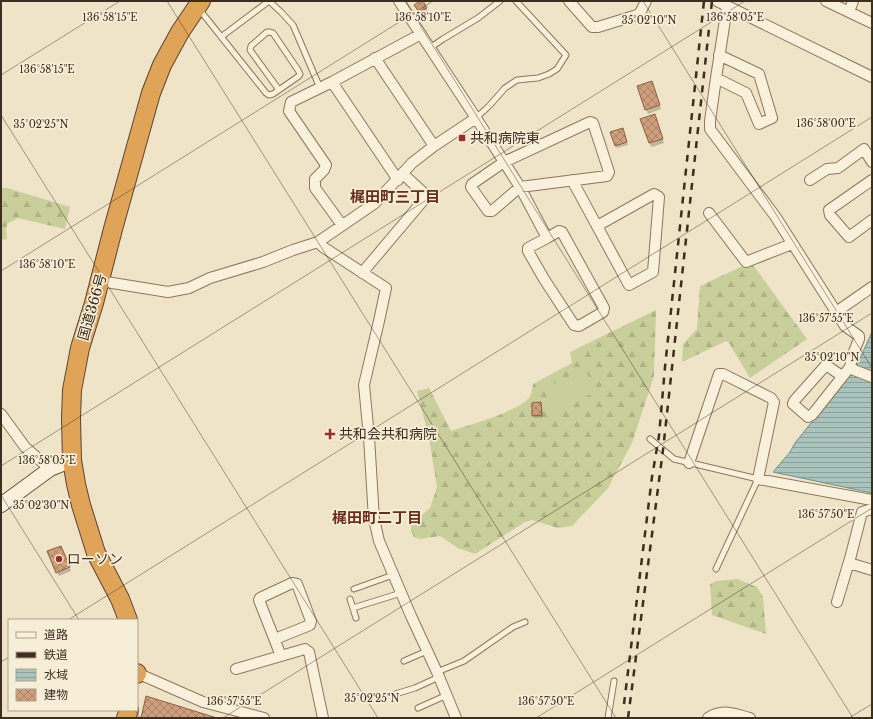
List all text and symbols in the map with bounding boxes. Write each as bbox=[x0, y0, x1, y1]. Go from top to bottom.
text: 136°58'15"E bbox=[82, 11, 138, 24]
text: 136°58'10"E bbox=[395, 11, 451, 24]
text: 136°58'05"E bbox=[706, 11, 764, 24]
text: 35°02'10"N bbox=[621, 14, 677, 27]
text: 136°58'15"E bbox=[19, 63, 75, 76]
text: 136°58'00"E bbox=[796, 117, 856, 130]
text: 35°02'25"N bbox=[13, 118, 69, 131]
place label: 共和病院東 bbox=[470, 129, 540, 147]
marker: 共和病院東 bbox=[457, 133, 467, 143]
district label: 梶田町三丁目 bbox=[350, 187, 440, 206]
text: 136°58'10"E bbox=[19, 258, 75, 271]
street label: 国道366号 bbox=[74, 272, 110, 342]
text: 136°57'55"E bbox=[798, 312, 854, 325]
text: 35°02'10"N bbox=[804, 351, 860, 364]
place label: 共和会共和病院 bbox=[339, 425, 437, 443]
marker: 共和会共和病院 bbox=[324, 428, 336, 440]
text: 136°58'05"E bbox=[18, 454, 76, 467]
text: 35°02'30"N bbox=[13, 499, 69, 512]
district label: 梶田町二丁目 bbox=[332, 508, 422, 527]
text: 136°57'50"E bbox=[798, 508, 854, 521]
place label: ローソン bbox=[67, 550, 123, 568]
marker: ローソン bbox=[54, 554, 64, 564]
legend bbox=[8, 619, 138, 711]
text: 道路 bbox=[44, 627, 68, 642]
text: 鉄道 bbox=[44, 647, 68, 662]
text: 水域 bbox=[44, 667, 68, 682]
text: 建物 bbox=[44, 687, 68, 702]
text: 35°02'25"N bbox=[344, 692, 400, 705]
text: 136°57'55"E bbox=[206, 695, 262, 708]
text: 136°57'50"E bbox=[518, 695, 574, 708]

